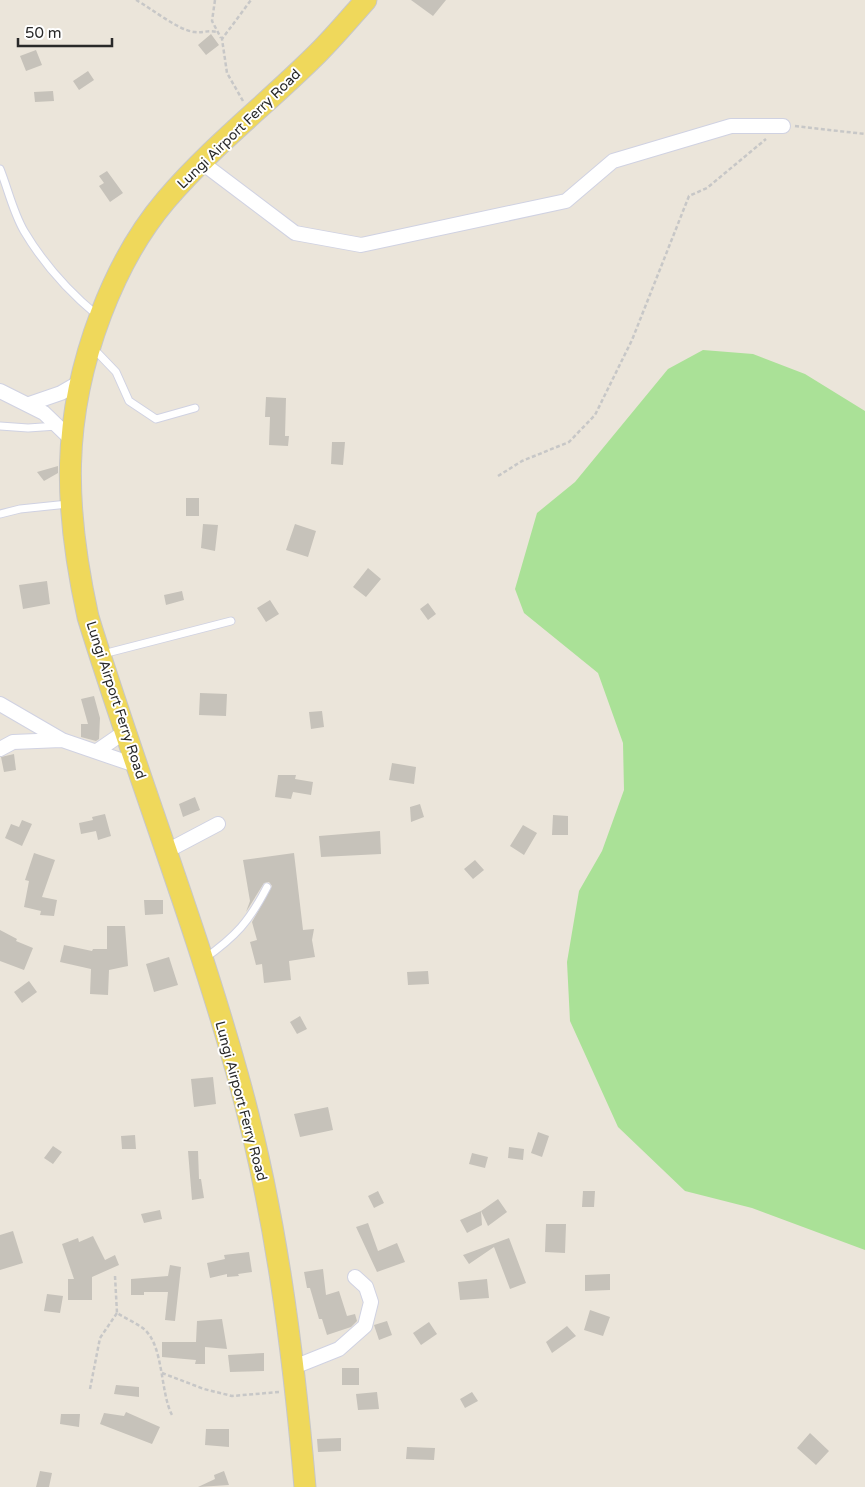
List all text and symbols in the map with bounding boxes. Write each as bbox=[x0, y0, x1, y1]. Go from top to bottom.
scale bar bbox=[18, 15, 111, 47]
text: 50 m bbox=[25, 24, 62, 42]
street label: Lungi Airport Ferry Road bbox=[174, 66, 304, 192]
street label: Lungi Airport Ferry Road bbox=[82, 619, 150, 781]
street label: Lungi Airport Ferry Road bbox=[211, 1019, 271, 1183]

